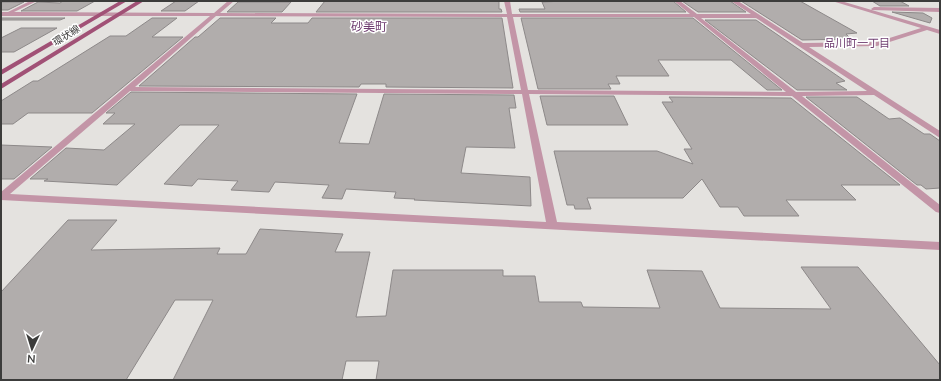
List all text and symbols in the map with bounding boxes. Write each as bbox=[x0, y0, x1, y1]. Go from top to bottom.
district label: 砂美町 bbox=[351, 19, 387, 34]
street label: 環状線 bbox=[50, 22, 82, 49]
district label: 品川町一丁目 bbox=[824, 36, 890, 50]
north arrow bbox=[12, 329, 52, 369]
text: N bbox=[27, 352, 36, 366]

